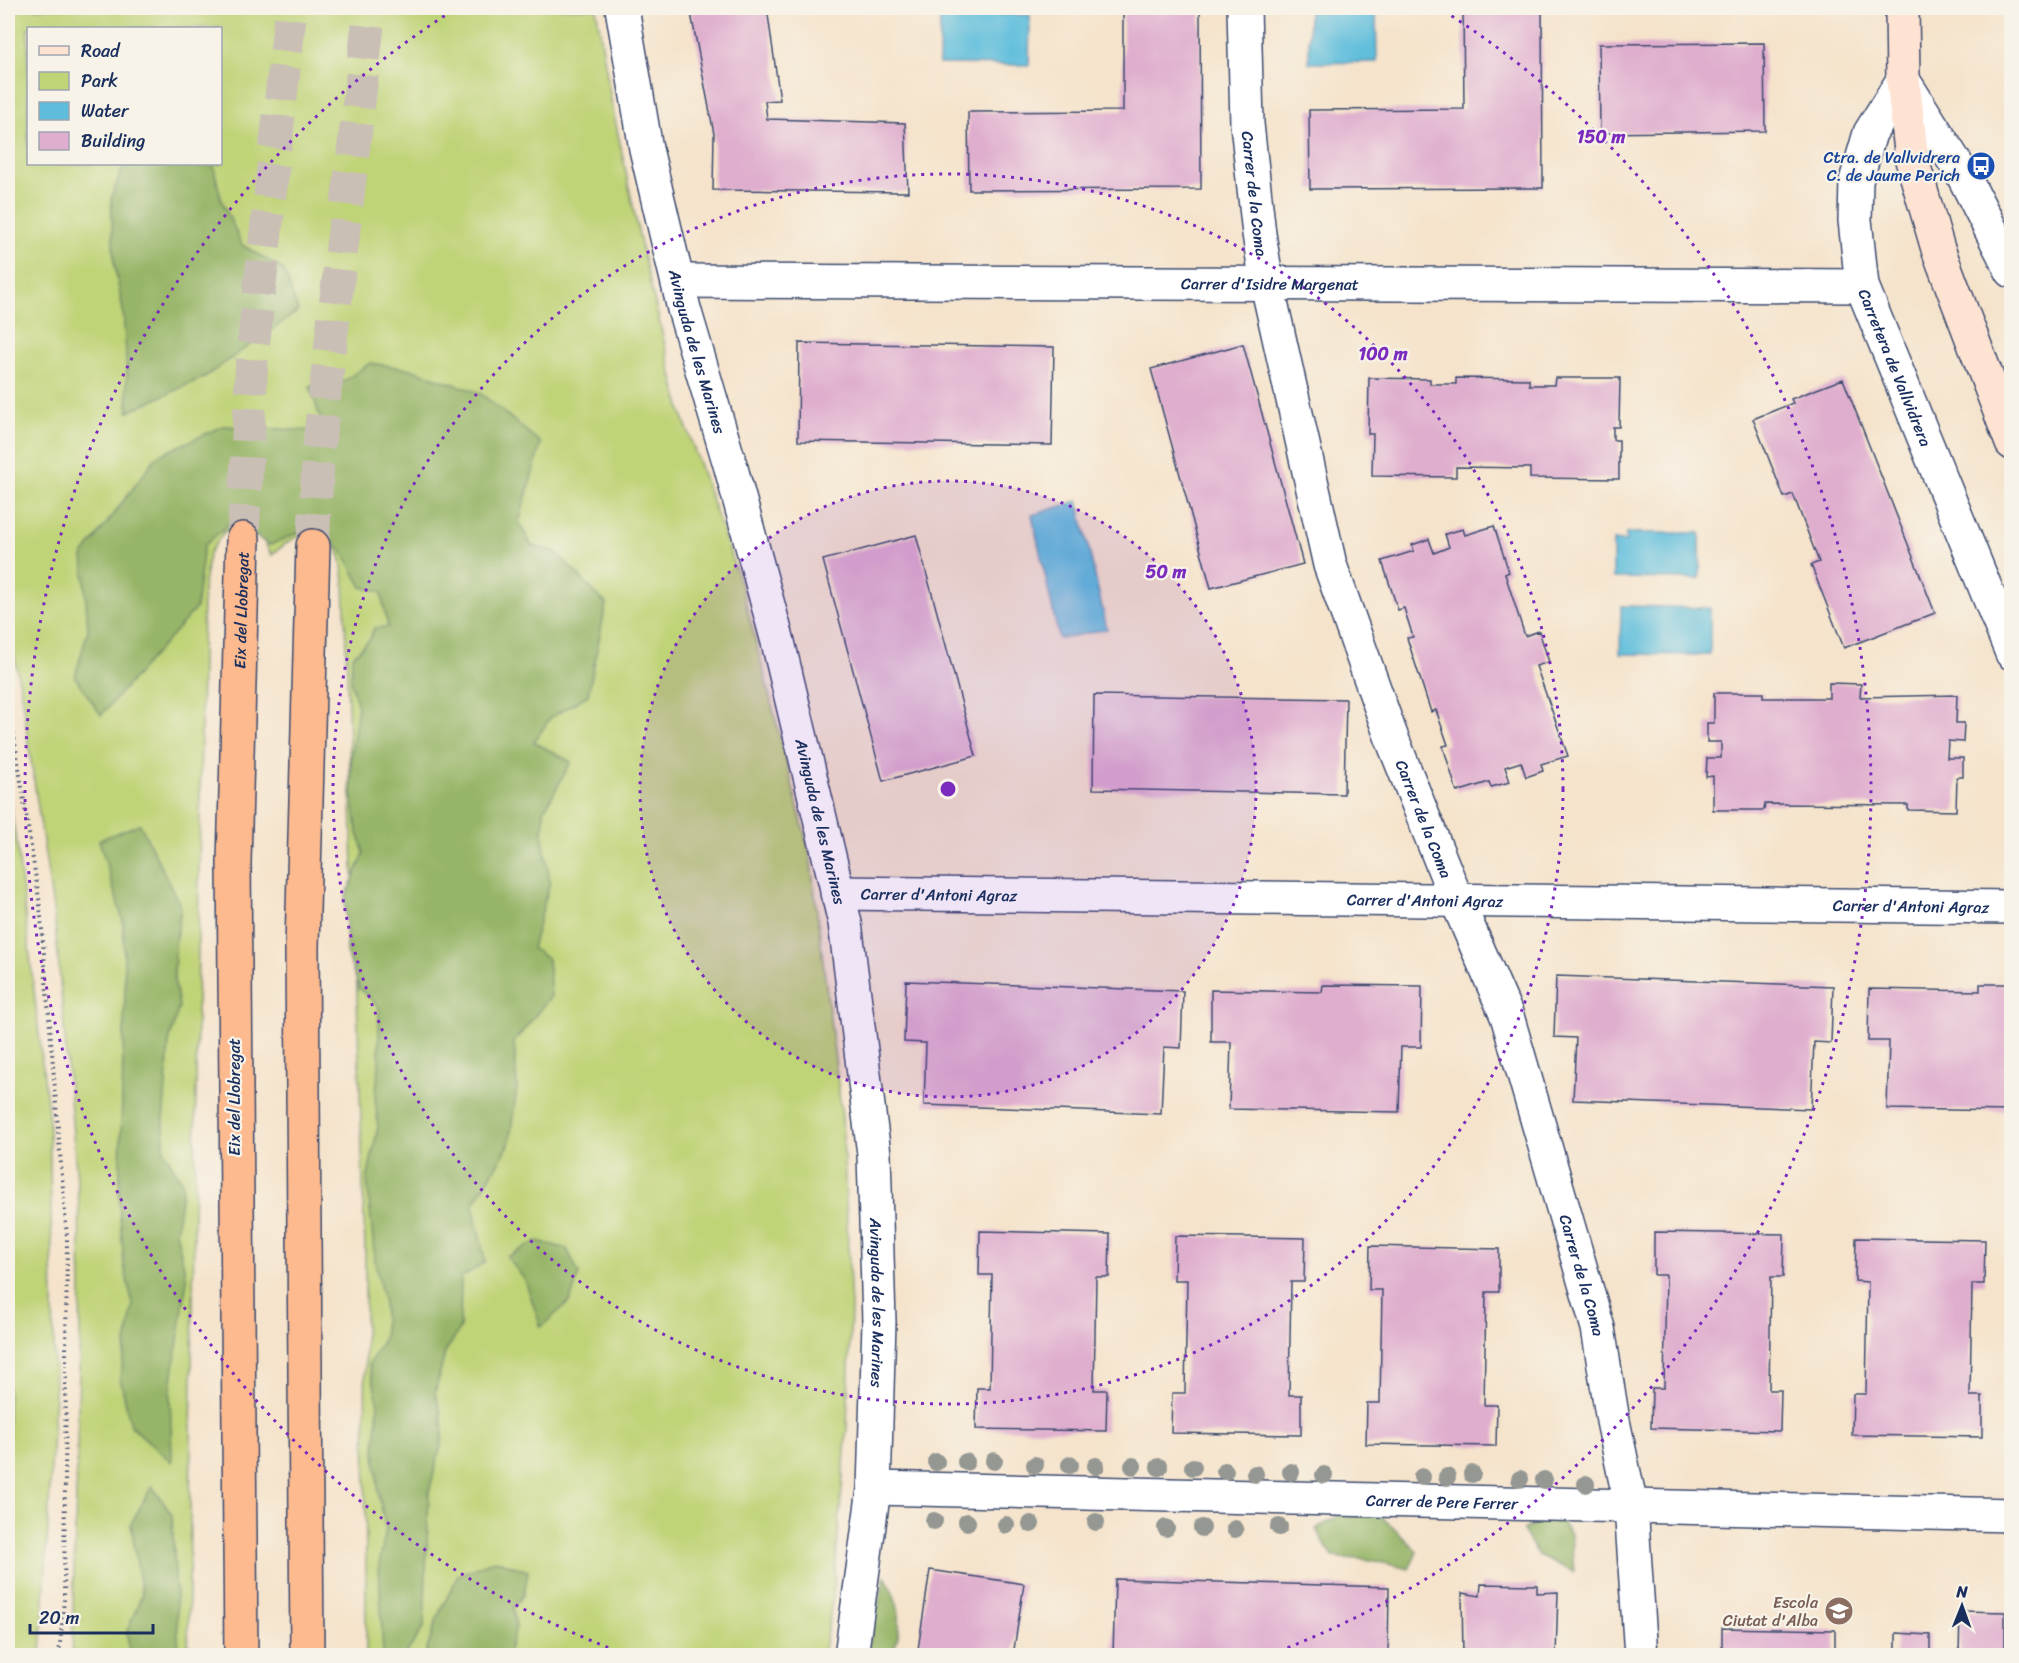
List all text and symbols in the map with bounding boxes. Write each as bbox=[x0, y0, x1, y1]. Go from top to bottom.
legend bbox=[27, 27, 222, 165]
text: Road bbox=[81, 35, 121, 67]
text: Park bbox=[81, 65, 118, 97]
text: Water bbox=[81, 95, 130, 127]
text: 150 m bbox=[1577, 121, 1625, 153]
text: Building bbox=[81, 125, 145, 157]
street label: Carrer de la Coma bbox=[1233, 129, 1277, 258]
place label: Ctra. de Vallvidrera C. de Jaume Perich bbox=[1823, 143, 1960, 190]
bus stop icon: Ctra. de Vallvidrera C. de Jaume Perich bbox=[1965, 150, 1997, 182]
street label: Avinguda de les Marines bbox=[660, 265, 735, 438]
street label: Carrer d'Isidre Margenat bbox=[1181, 269, 1359, 298]
street label: Carretera de Vallvidrera bbox=[1850, 284, 1941, 451]
text: 100 m bbox=[1359, 338, 1408, 370]
street label: Eix del Llobregat bbox=[225, 551, 257, 669]
text: 50 m bbox=[1146, 556, 1187, 588]
street label: Avinguda de les Marines bbox=[787, 734, 855, 908]
street label: Carrer de la Coma bbox=[1387, 755, 1461, 883]
centre of rings bbox=[938, 779, 958, 799]
street label: Carrer d'Antoni Agraz bbox=[861, 879, 1018, 910]
street label: Carrer d'Antoni Agraz bbox=[1347, 885, 1504, 915]
street label: Carrer d'Antoni Agraz bbox=[1833, 890, 1990, 921]
street label: Eix del Llobregat bbox=[220, 1038, 249, 1156]
street label: Carrer de la Coma bbox=[1551, 1211, 1614, 1338]
street label: Avinguda de les Marines bbox=[861, 1216, 894, 1389]
street label: Carrer de Pere Ferrer bbox=[1366, 1485, 1519, 1518]
north arrow bbox=[1932, 1576, 1992, 1636]
text: N bbox=[1955, 1577, 1969, 1606]
place label: Escola Ciutat d'Alba bbox=[1723, 1588, 1819, 1635]
school or university icon: Escola Ciutat d'Alba bbox=[1823, 1595, 1855, 1627]
scale bar bbox=[30, 1597, 153, 1635]
text: 20 m bbox=[39, 1602, 79, 1634]

